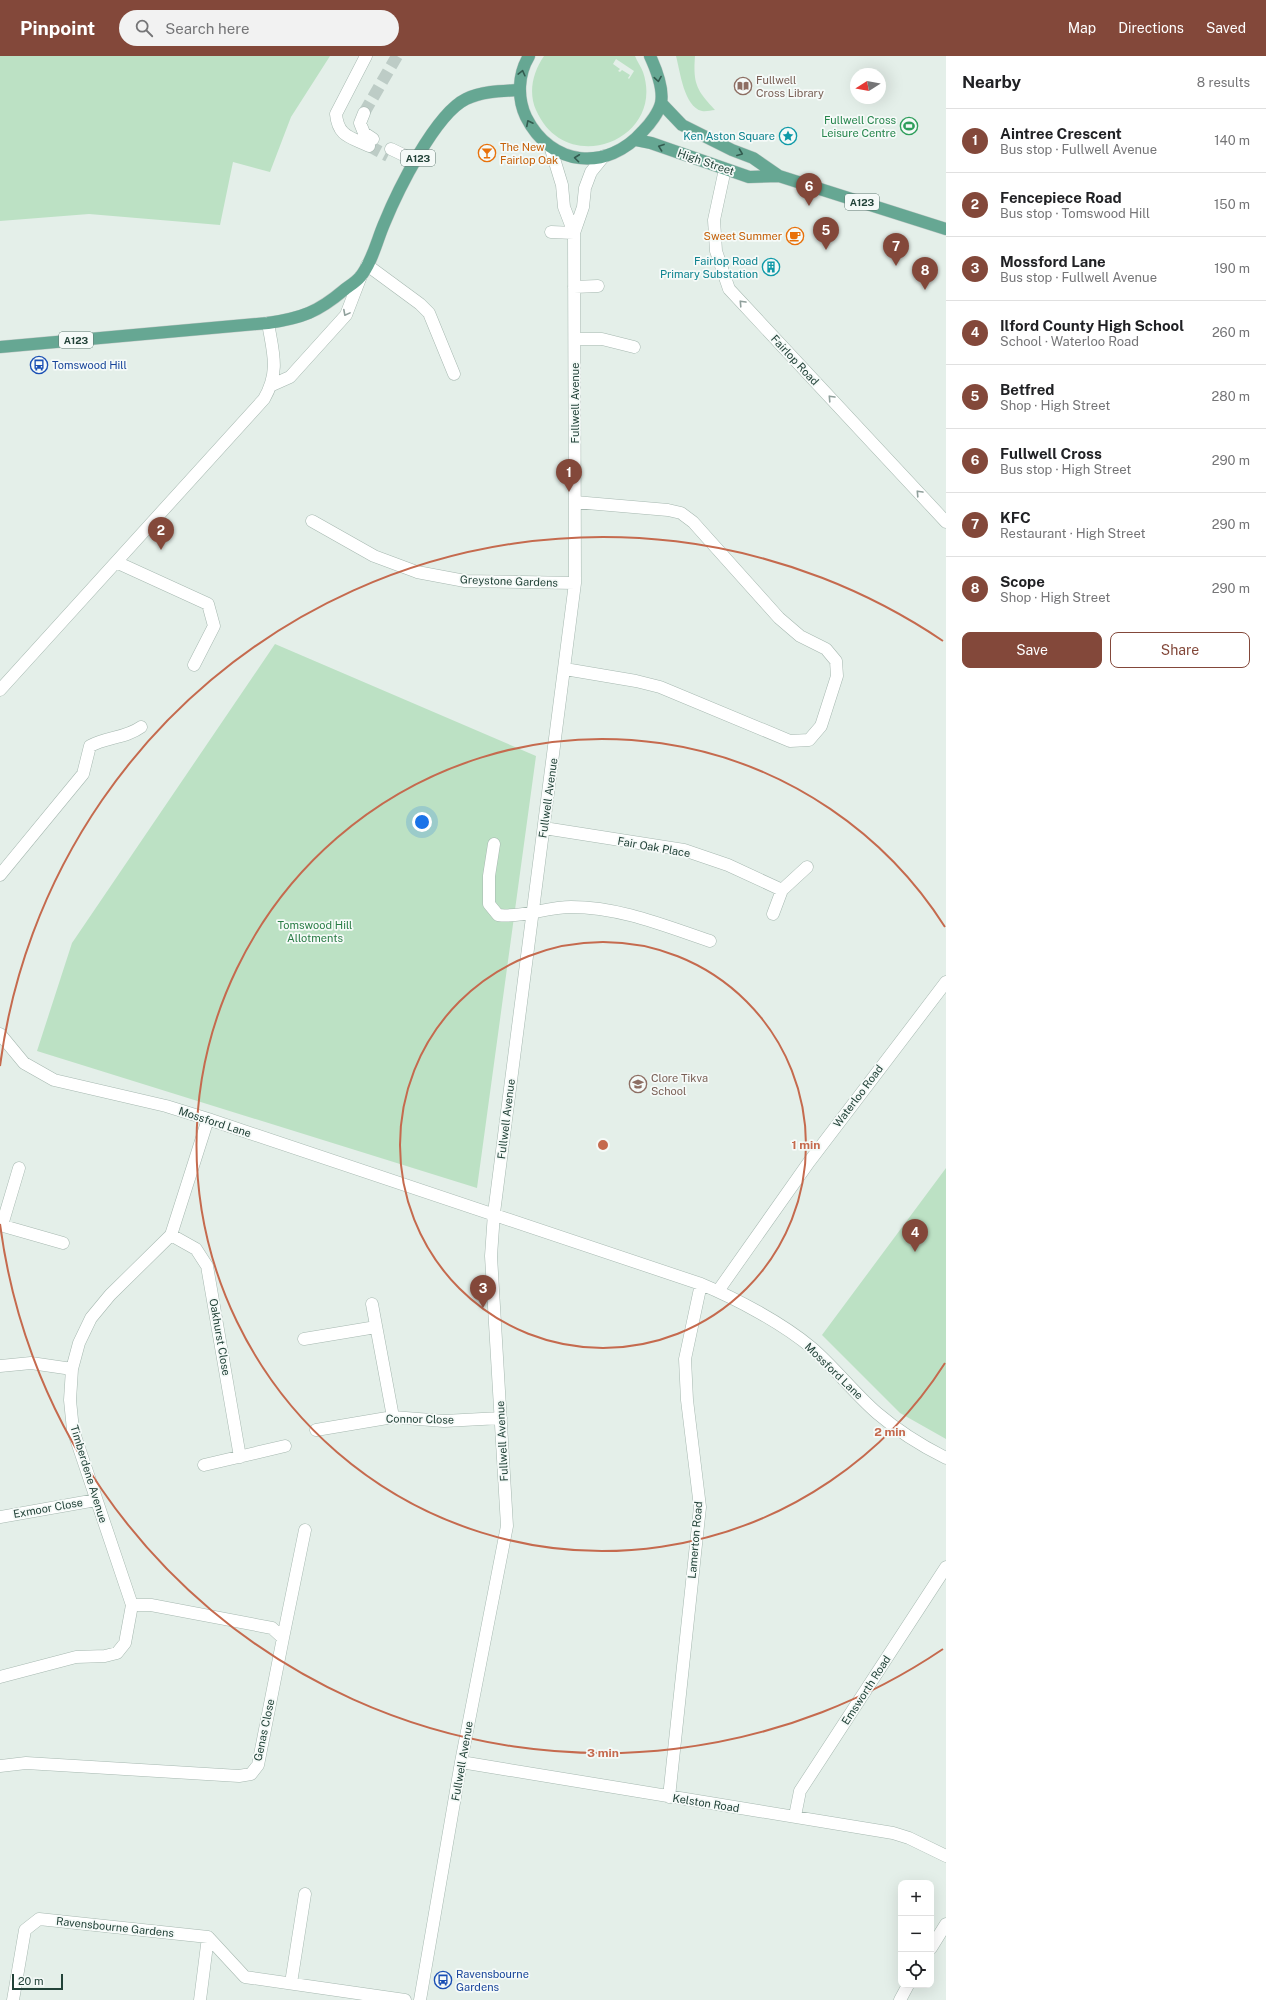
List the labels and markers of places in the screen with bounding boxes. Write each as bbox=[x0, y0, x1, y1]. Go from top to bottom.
place label: Fullwell Cross Library bbox=[756, 74, 824, 99]
library icon: Fullwell Cross Library bbox=[733, 76, 753, 96]
place label: Fullwell Cross Leisure Centre bbox=[821, 114, 896, 139]
sports icon: Fullwell Cross Leisure Centre bbox=[899, 116, 919, 136]
place icon: Ken Aston Square bbox=[778, 126, 798, 146]
place label: Ken Aston Square bbox=[683, 130, 775, 142]
place label: The New Fairlop Oak bbox=[500, 141, 558, 166]
bar icon: The New Fairlop Oak bbox=[477, 143, 497, 163]
pin: 6 bbox=[796, 173, 822, 206]
pin: 5 bbox=[813, 217, 839, 250]
cafe icon: Sweet Summer bbox=[785, 226, 805, 246]
place label: Sweet Summer bbox=[704, 230, 782, 242]
pin: 7 bbox=[883, 233, 909, 266]
place label: Fairlop Road Primary Substation bbox=[660, 255, 758, 280]
building icon: Fairlop Road Primary Substation bbox=[761, 257, 781, 277]
pin: 8 bbox=[912, 257, 938, 290]
bus stop icon: Tomswood Hill bbox=[29, 355, 49, 375]
place label: Tomswood Hill bbox=[52, 359, 127, 371]
pin: 1 bbox=[556, 459, 582, 492]
pin: 2 bbox=[148, 517, 174, 550]
place label: Clore Tikva School bbox=[651, 1072, 708, 1097]
school or university icon: Clore Tikva School bbox=[628, 1074, 648, 1094]
centre of rings bbox=[596, 1138, 610, 1152]
pin: 4 bbox=[902, 1219, 928, 1252]
pin: 3 bbox=[470, 1275, 496, 1308]
place label: Ravensbourne Gardens bbox=[456, 1968, 529, 1993]
bus stop icon: Ravensbourne Gardens bbox=[433, 1970, 453, 1990]

